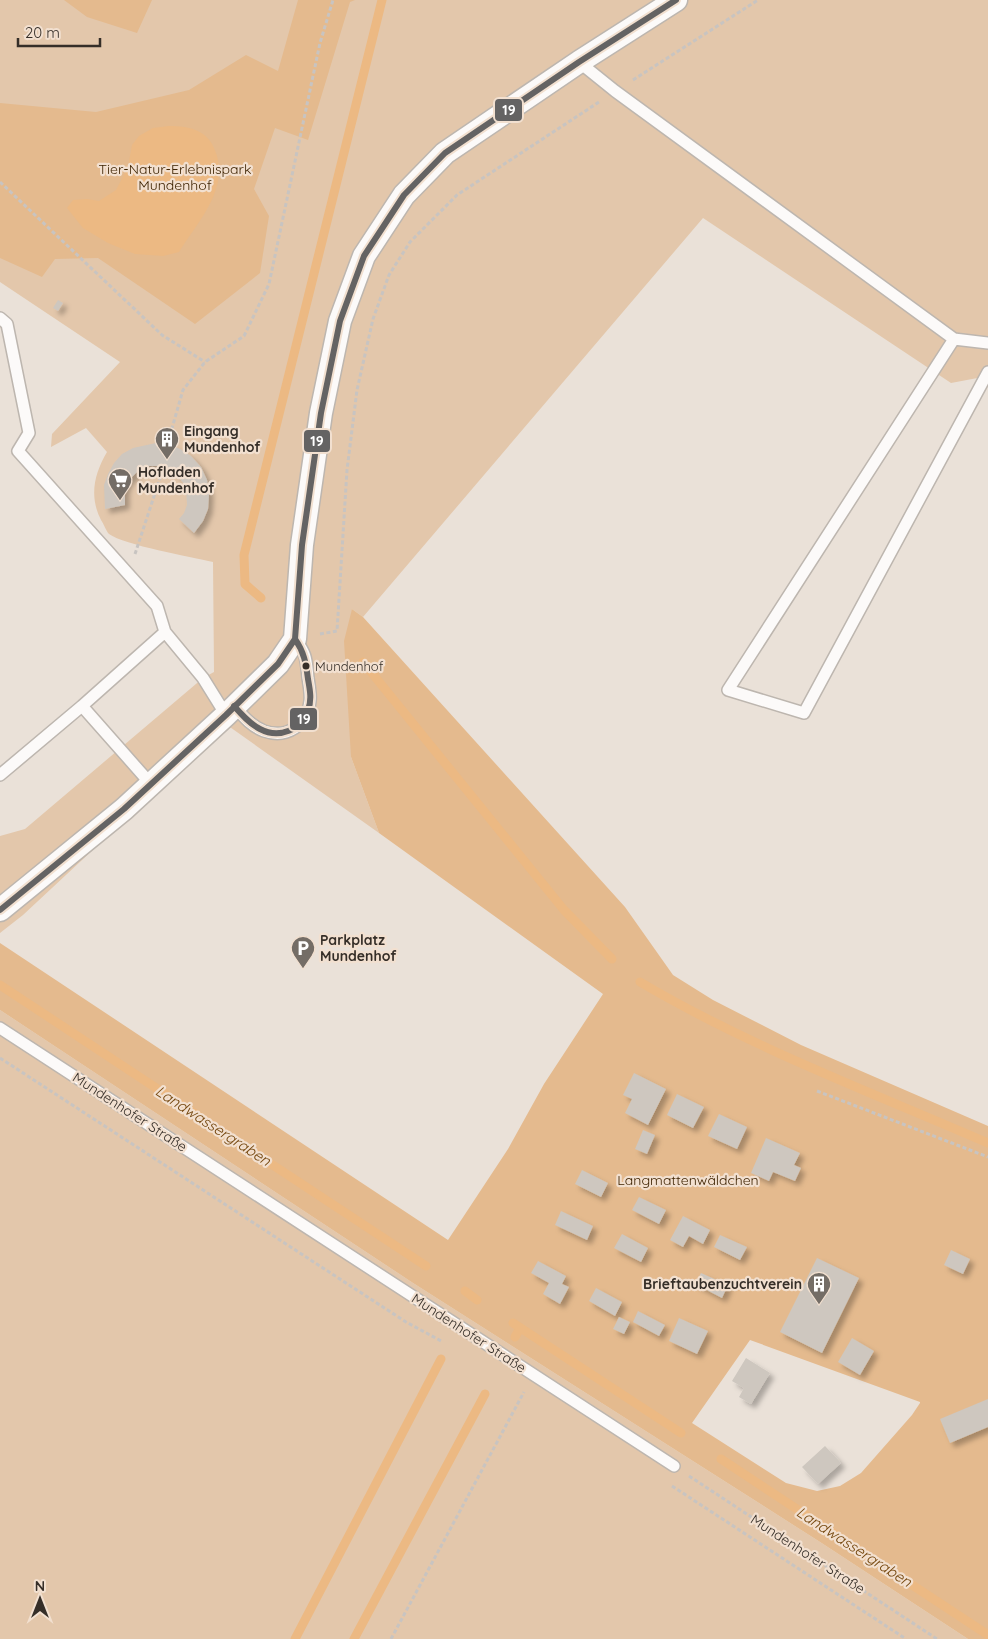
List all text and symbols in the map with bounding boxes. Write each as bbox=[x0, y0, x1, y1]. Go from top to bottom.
scale bar bbox=[18, 15, 100, 47]
text: 20 m bbox=[25, 23, 60, 42]
line badge: 19 bbox=[494, 98, 523, 122]
text: 19 bbox=[502, 101, 516, 119]
park label: Tier-Natur-Erlebnispark Mundenhof bbox=[99, 160, 251, 194]
place label: Eingang Mundenhof bbox=[184, 422, 261, 456]
building icon: Eingang Mundenhof bbox=[154, 426, 180, 460]
line badge: 19 bbox=[303, 429, 331, 453]
text: 19 bbox=[310, 432, 324, 450]
place label: Hofladen Mundenhof bbox=[138, 463, 215, 497]
supermarket icon: Hofladen Mundenhof bbox=[107, 467, 133, 501]
place label: Mundenhof bbox=[315, 658, 384, 674]
marker: Mundenhof bbox=[301, 661, 311, 671]
line badge: 19 bbox=[289, 707, 318, 731]
text: 19 bbox=[297, 710, 311, 728]
place label: Parkplatz Mundenhof bbox=[320, 931, 397, 965]
parking icon: Parkplatz Mundenhof bbox=[290, 935, 316, 969]
street label: Mundenhofer Straße bbox=[69, 1068, 191, 1156]
water label: Landwassergraben bbox=[152, 1081, 275, 1170]
park label: Langmattenwäldchen bbox=[617, 1171, 759, 1189]
building icon: Brieftaubenzuchtverein bbox=[806, 1271, 832, 1305]
place label: Brieftaubenzuchtverein bbox=[643, 1275, 802, 1293]
street label: Mundenhofer Straße bbox=[408, 1289, 530, 1377]
water label: Landwassergraben bbox=[793, 1502, 916, 1591]
street label: Mundenhofer Straße bbox=[747, 1510, 869, 1598]
north arrow bbox=[15, 1574, 65, 1624]
text: N bbox=[35, 1577, 45, 1595]

